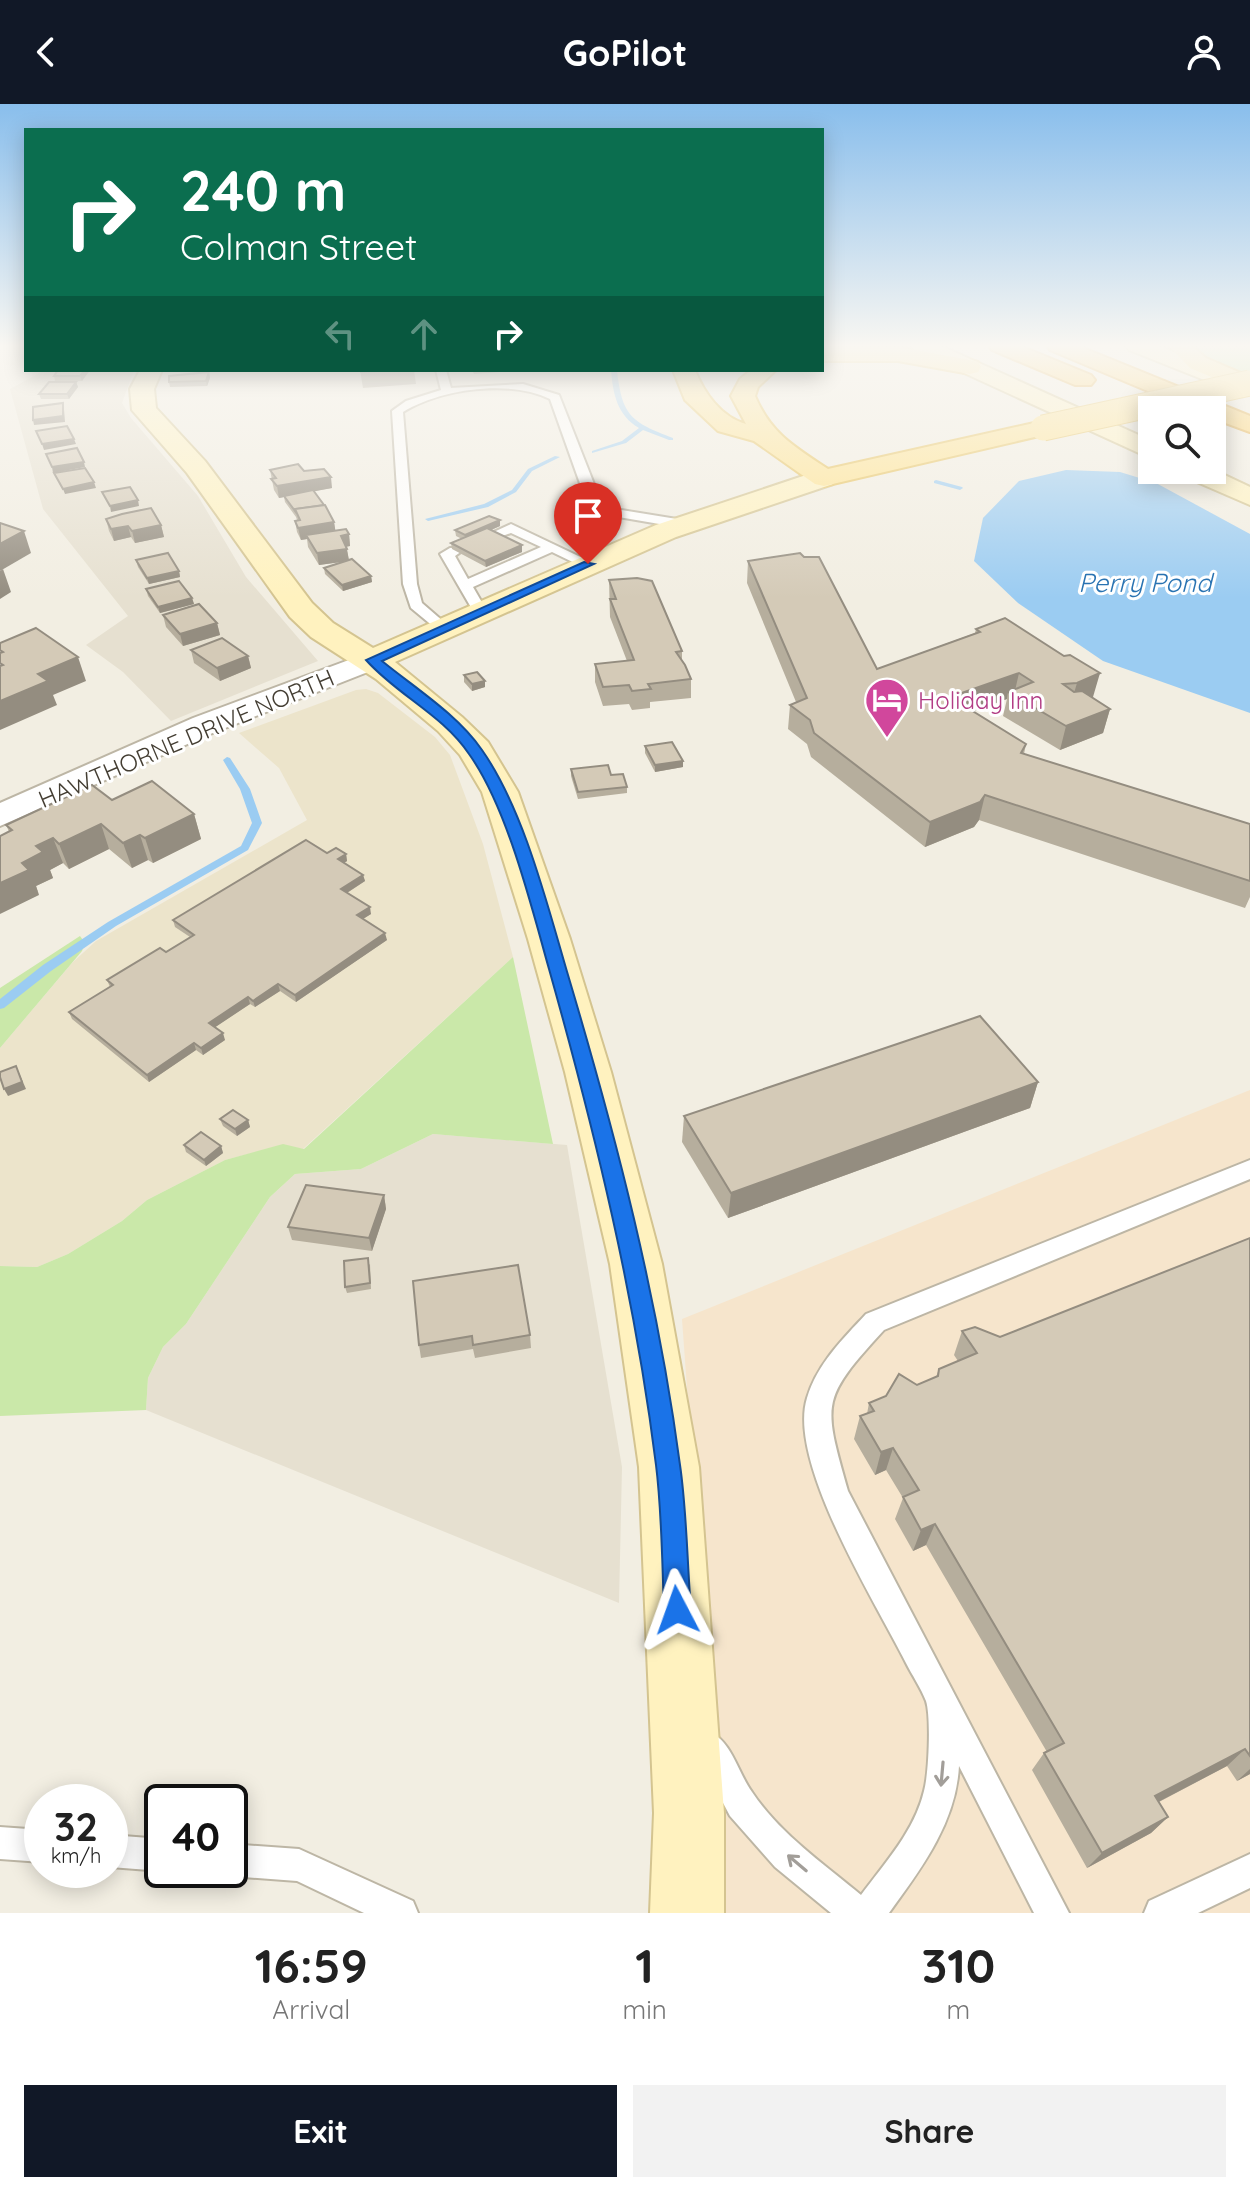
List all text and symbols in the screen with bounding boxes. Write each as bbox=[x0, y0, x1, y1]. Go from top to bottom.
icon: back bbox=[24, 30, 68, 74]
text: GoPilot bbox=[563, 30, 687, 75]
icon: person bbox=[1182, 30, 1226, 74]
text: 240 m bbox=[180, 155, 347, 225]
icon: right bbox=[48, 160, 152, 264]
text: Colman Street bbox=[180, 224, 417, 269]
icon: left bbox=[318, 312, 362, 356]
icon: ahead bbox=[402, 312, 446, 356]
icon: right bbox=[486, 312, 530, 356]
map controls bbox=[1138, 396, 1226, 484]
button: search bbox=[1138, 396, 1226, 484]
pin bbox=[554, 482, 622, 564]
icon: arrive bbox=[566, 494, 610, 538]
water label: Perry Pond bbox=[1078, 566, 1215, 599]
street label: HAWTHORNE DRIVE NORTH bbox=[34, 662, 338, 814]
hotel icon: Holiday Inn bbox=[863, 676, 911, 739]
place label: Holiday Inn bbox=[918, 685, 1043, 715]
position arrow bbox=[635, 1568, 719, 1652]
one-way arrow bbox=[934, 1760, 949, 1787]
speed limit sign: 40 bbox=[144, 1784, 248, 1888]
text: 32 bbox=[54, 1801, 98, 1851]
text: km/h bbox=[51, 1843, 101, 1868]
one-way arrow bbox=[787, 1854, 808, 1872]
text: 16:59 bbox=[255, 1935, 368, 1995]
text: 1 bbox=[635, 1935, 654, 1995]
text: 310 bbox=[921, 1935, 995, 1995]
text: Arrival bbox=[272, 1993, 350, 2026]
text: min bbox=[622, 1993, 667, 2026]
text: m bbox=[947, 1993, 970, 2026]
button: Exit bbox=[24, 2085, 617, 2177]
button: Share bbox=[633, 2085, 1226, 2177]

